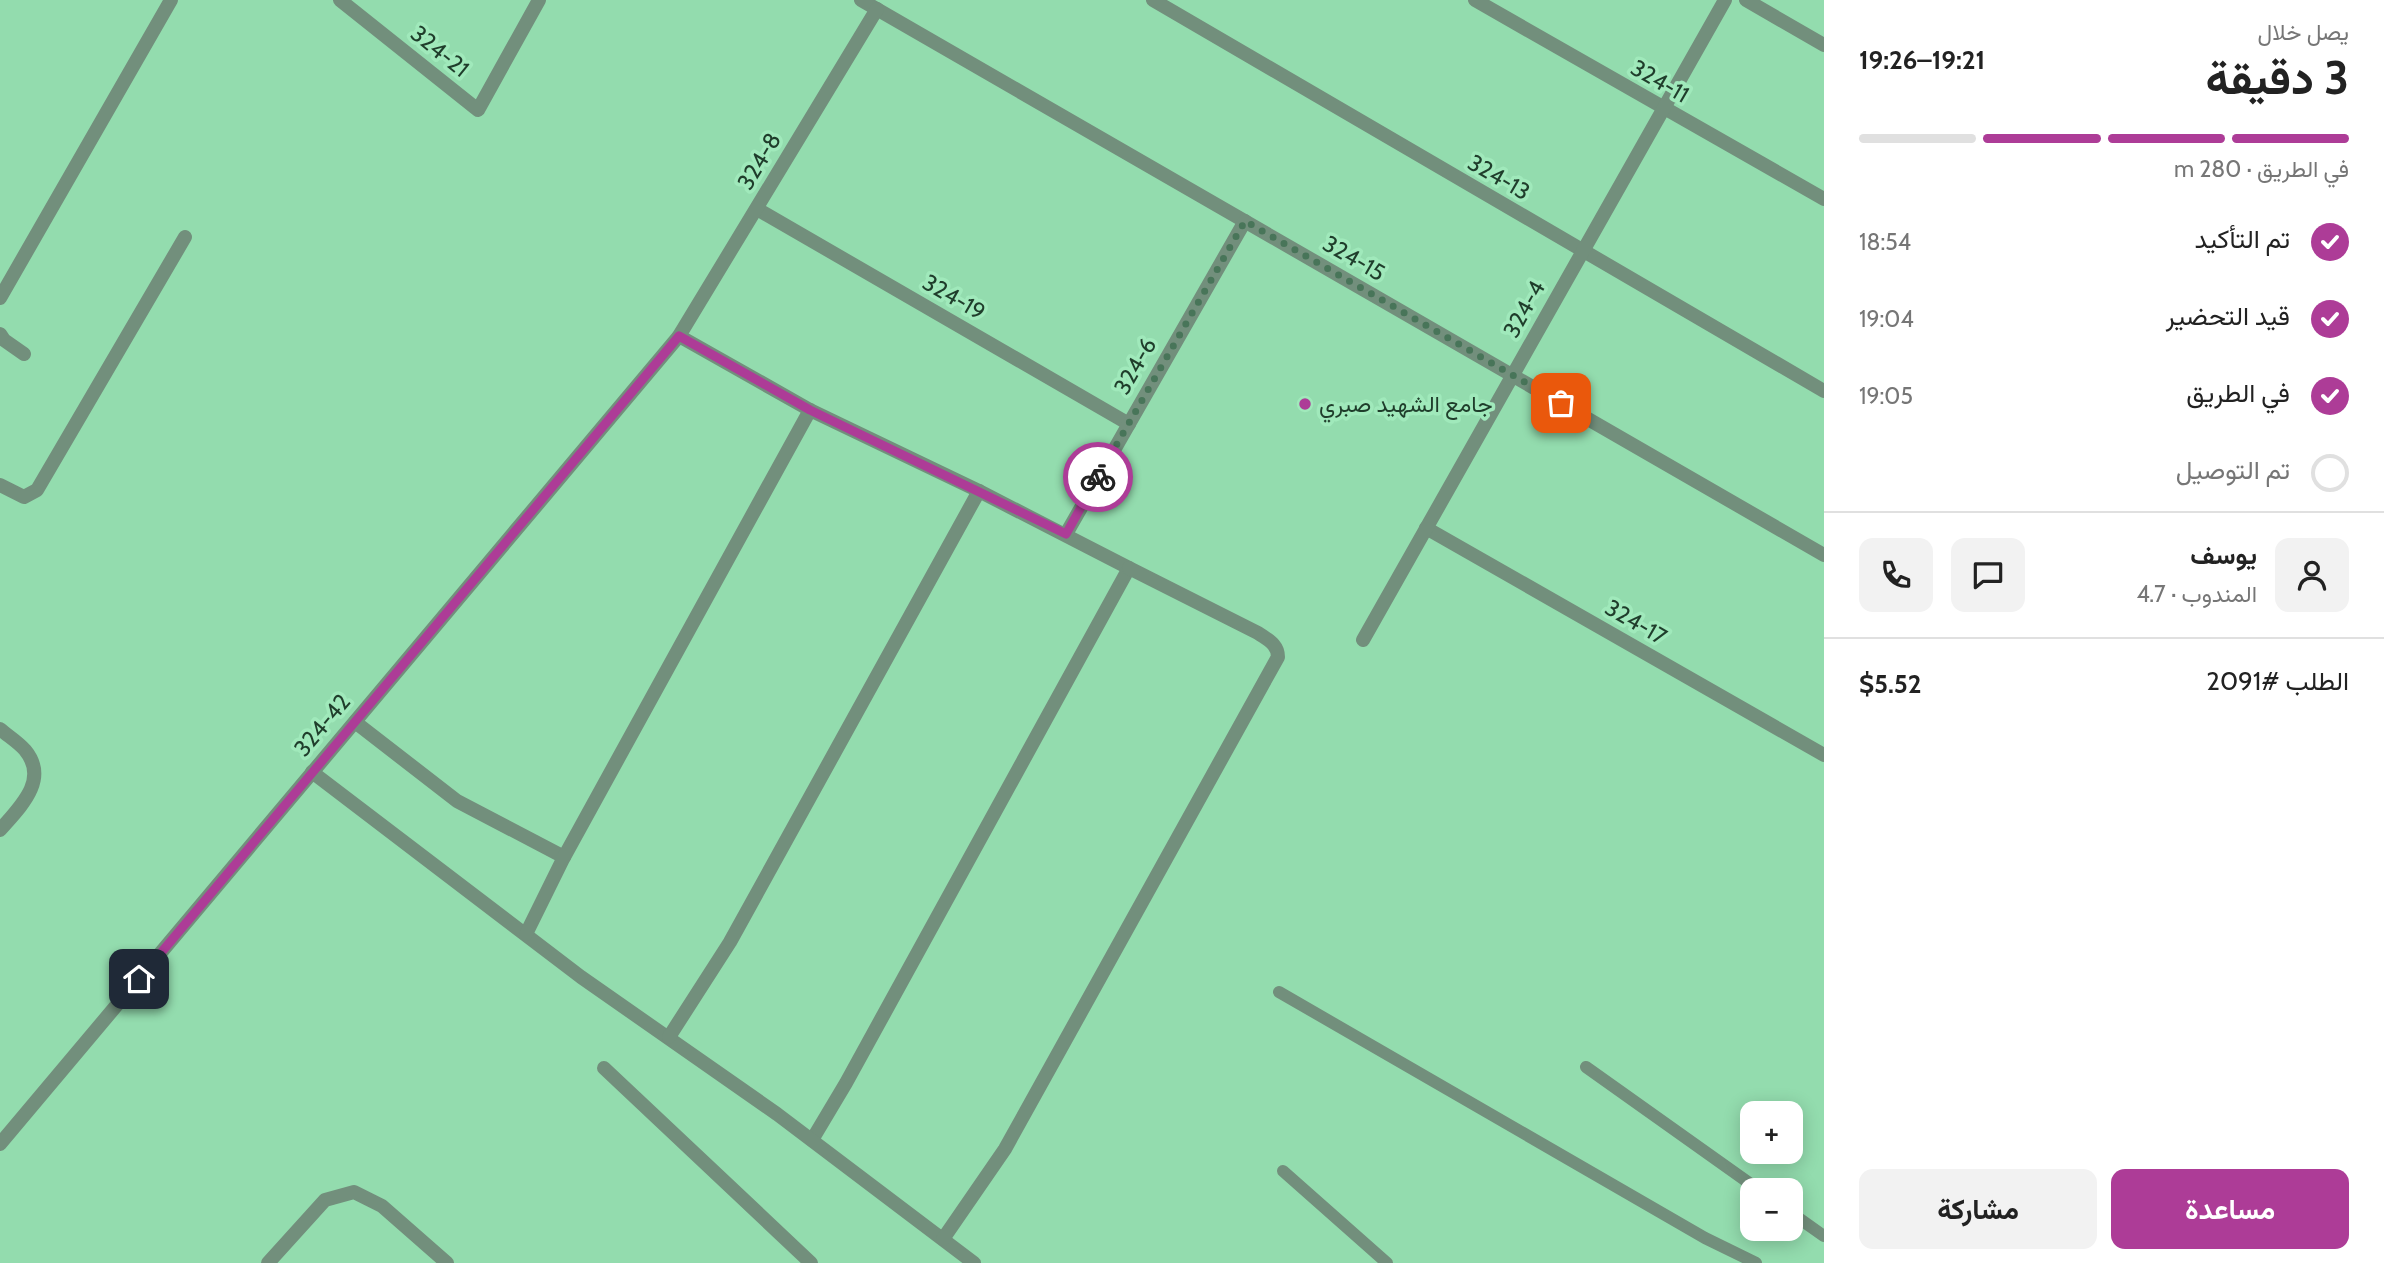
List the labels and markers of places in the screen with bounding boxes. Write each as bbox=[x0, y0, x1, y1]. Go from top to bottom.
pin bbox=[1531, 373, 1591, 433]
place label: جامع الشهيد صبري bbox=[1319, 390, 1493, 423]
marker: جامع الشهيد صبري bbox=[1297, 396, 1313, 412]
pin bbox=[109, 949, 169, 1009]

